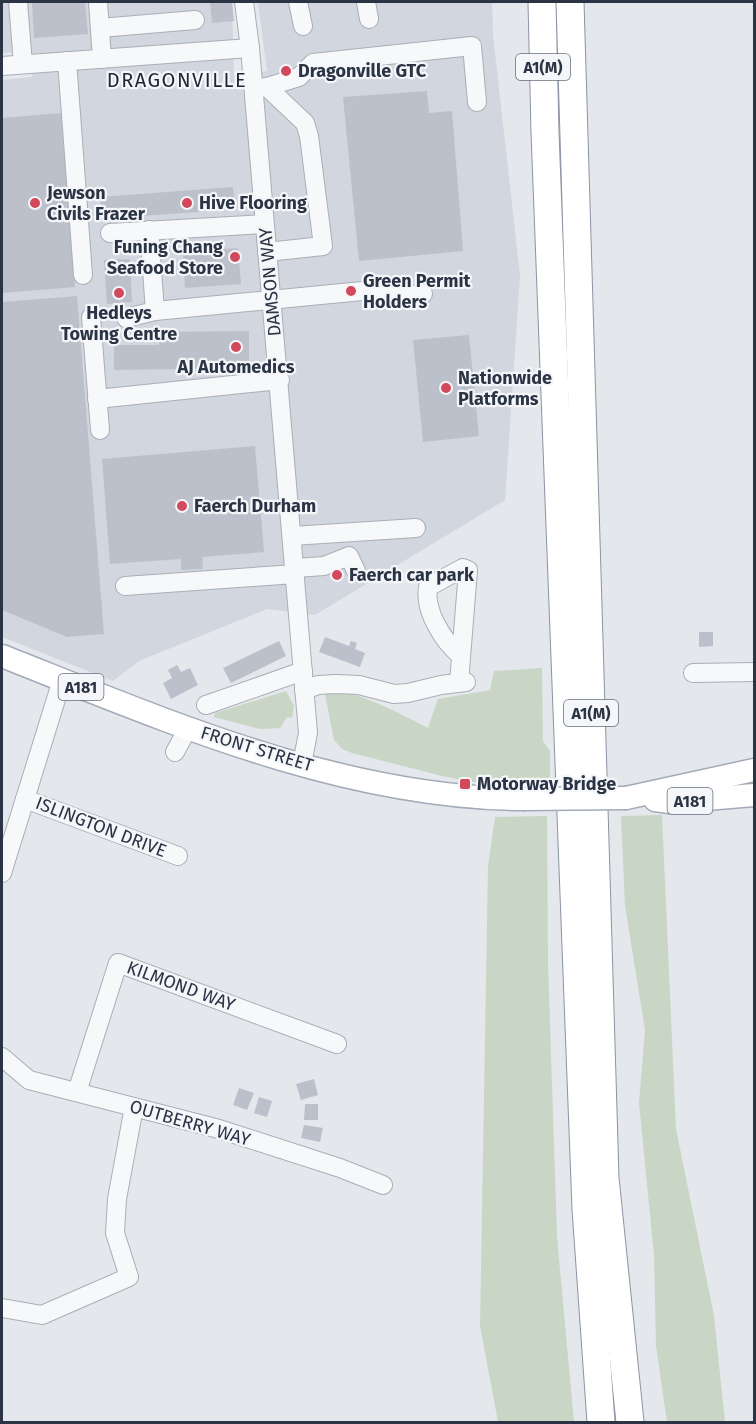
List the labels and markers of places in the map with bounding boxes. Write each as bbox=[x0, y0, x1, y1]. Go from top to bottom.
place label: Dragonville GTC bbox=[298, 60, 427, 82]
marker: Dragonville GTC bbox=[279, 64, 293, 78]
place label: Jewson Civils Frazer bbox=[46, 182, 146, 225]
place label: Hive Flooring bbox=[199, 192, 307, 214]
marker: Jewson Civils Frazer bbox=[28, 196, 42, 210]
marker: Hive Flooring bbox=[180, 196, 194, 210]
place label: Funing Chang Seafood Store bbox=[107, 236, 223, 279]
marker: Funing Chang Seafood Store bbox=[228, 250, 242, 264]
place label: Green Permit Holders bbox=[363, 270, 472, 313]
marker: Green Permit Holders bbox=[344, 284, 358, 298]
marker: Hedleys Towing Centre bbox=[112, 286, 126, 300]
place label: Hedleys Towing Centre bbox=[61, 302, 177, 345]
marker: AJ Automedics bbox=[229, 340, 243, 354]
place label: AJ Automedics bbox=[177, 356, 295, 378]
place label: Nationwide Platforms bbox=[458, 367, 552, 410]
marker: Nationwide Platforms bbox=[439, 381, 453, 395]
place label: Faerch Durham bbox=[194, 495, 316, 517]
marker: Faerch Durham bbox=[175, 499, 189, 513]
place label: Faerch car park bbox=[349, 564, 475, 586]
marker: Faerch car park bbox=[330, 568, 344, 582]
place label: Motorway Bridge bbox=[477, 773, 616, 795]
marker: Motorway Bridge bbox=[458, 777, 472, 791]

